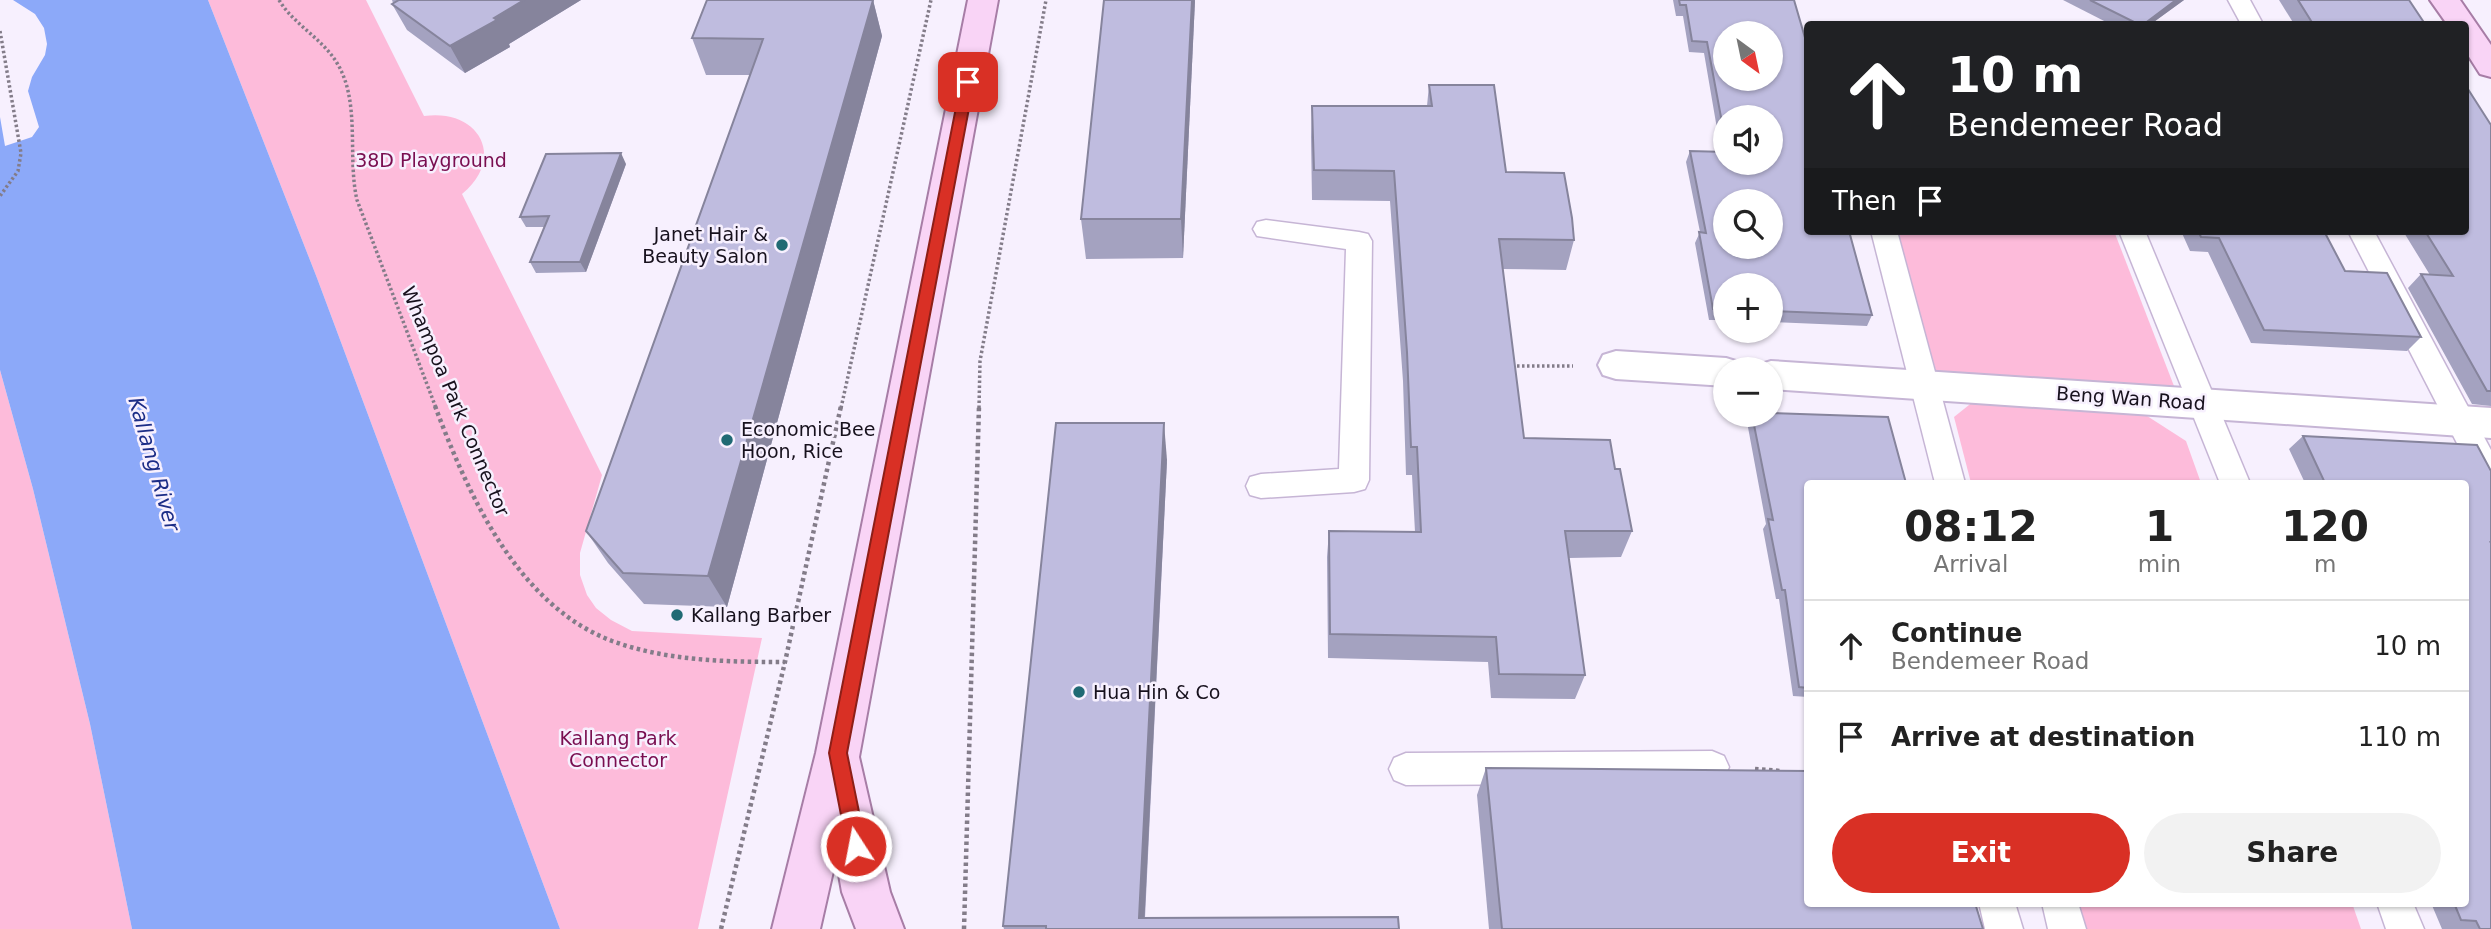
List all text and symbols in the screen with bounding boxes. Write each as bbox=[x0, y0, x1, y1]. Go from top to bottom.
north arrow bbox=[1713, 21, 1783, 91]
map controls bbox=[1713, 21, 1783, 427]
text: 10 m bbox=[1947, 47, 2083, 104]
icon: ahead bbox=[1832, 49, 1923, 140]
pin bbox=[938, 52, 998, 112]
icon: arrive bbox=[949, 63, 987, 101]
button: sound bbox=[1713, 105, 1783, 175]
text: Bendemeer Road bbox=[1947, 106, 2223, 144]
park label: 38D Playground bbox=[355, 149, 507, 171]
icon: arrive bbox=[1911, 182, 1949, 220]
text: Then bbox=[1832, 186, 1897, 216]
button: search bbox=[1713, 189, 1783, 259]
place label: Janet Hair & Beauty Salon bbox=[642, 223, 768, 267]
marker: Janet Hair & Beauty Salon bbox=[774, 237, 790, 253]
button: + bbox=[1713, 273, 1783, 343]
street label: Whampoa Park Connector bbox=[398, 283, 515, 519]
button: − bbox=[1713, 357, 1783, 427]
street label: Beng Wan Road bbox=[2055, 382, 2207, 414]
water label: Kallang River bbox=[123, 394, 185, 535]
place label: Economic Bee Hoon, Rice bbox=[741, 418, 875, 462]
marker: Economic Bee Hoon, Rice bbox=[719, 432, 735, 448]
text: 08:12 bbox=[1904, 502, 2038, 551]
text: 1 bbox=[2145, 502, 2174, 551]
text: 120 bbox=[2281, 502, 2369, 551]
text: Arrival bbox=[1934, 551, 2008, 577]
text: min bbox=[2138, 551, 2181, 577]
text: m bbox=[2314, 551, 2336, 577]
place label: Kallang Barber bbox=[691, 604, 831, 626]
marker: Kallang Barber bbox=[669, 607, 685, 623]
text: Continue bbox=[1891, 618, 2022, 648]
icon: ahead bbox=[1832, 627, 1870, 665]
text: 10 m bbox=[2374, 631, 2441, 661]
text: Bendemeer Road bbox=[1891, 648, 2089, 674]
place label: Hua Hin & Co bbox=[1093, 681, 1220, 703]
marker: Hua Hin & Co bbox=[1071, 684, 1087, 700]
icon: arrive bbox=[1832, 718, 1870, 756]
text: Arrive at destination bbox=[1891, 722, 2195, 752]
text: 110 m bbox=[2358, 722, 2441, 752]
park label: Kallang Park Connector bbox=[559, 727, 677, 771]
position arrow bbox=[819, 809, 893, 883]
button: Exit bbox=[1832, 813, 2130, 893]
button: Share bbox=[2144, 813, 2441, 893]

